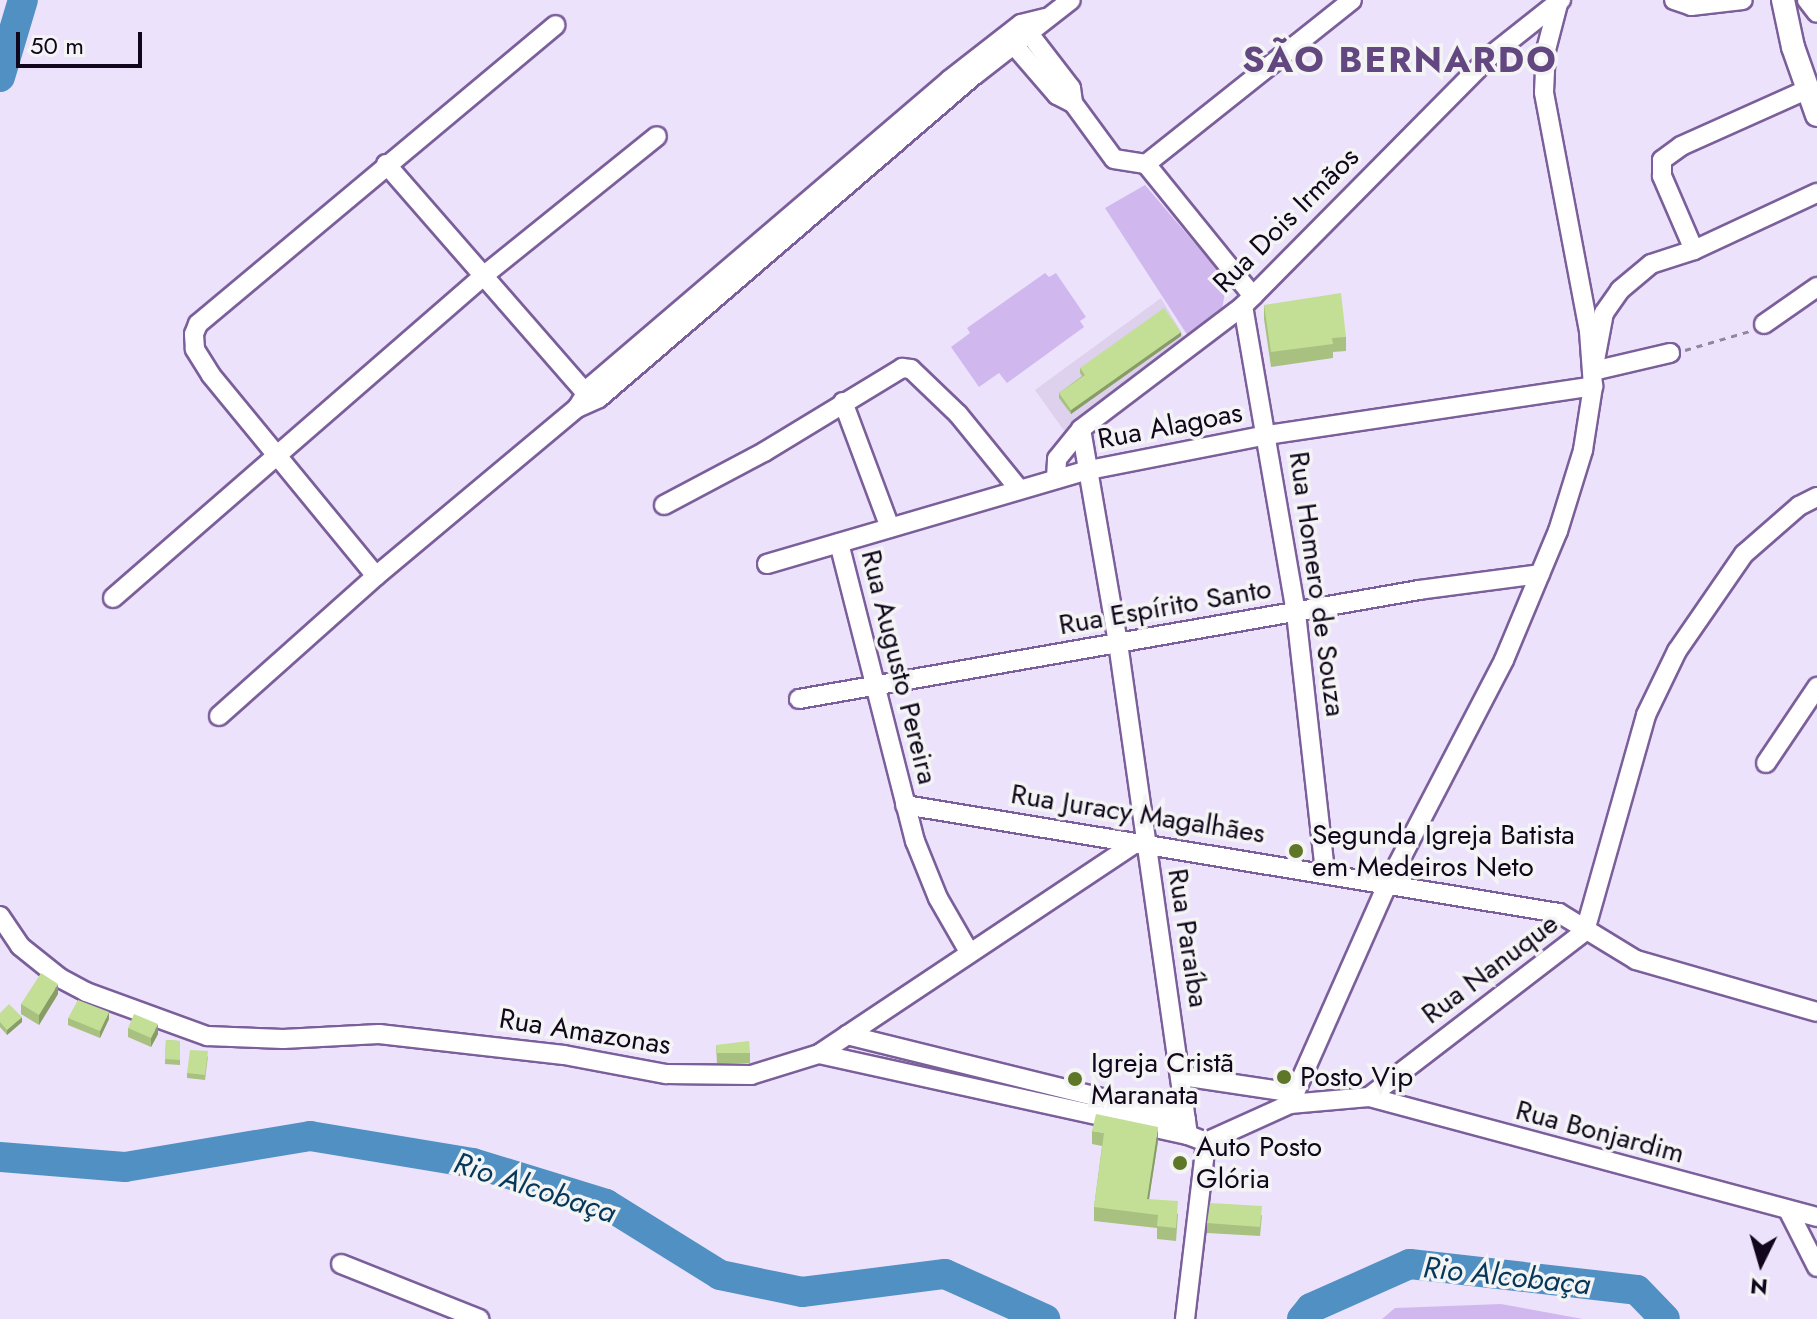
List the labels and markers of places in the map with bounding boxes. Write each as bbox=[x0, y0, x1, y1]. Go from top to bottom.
place label: Segunda Igreja Batista em Medeiros Neto bbox=[1312, 818, 1575, 884]
marker: Segunda Igreja Batista em Medeiros Neto bbox=[1287, 842, 1305, 860]
place label: Igreja Cristã Maranata bbox=[1091, 1046, 1234, 1112]
place label: Posto Vip bbox=[1300, 1060, 1413, 1094]
marker: Posto Vip bbox=[1275, 1068, 1293, 1086]
marker: Igreja Cristã Maranata bbox=[1066, 1070, 1084, 1088]
place label: Auto Posto Glória bbox=[1196, 1130, 1322, 1196]
marker: Auto Posto Glória bbox=[1171, 1154, 1189, 1172]

